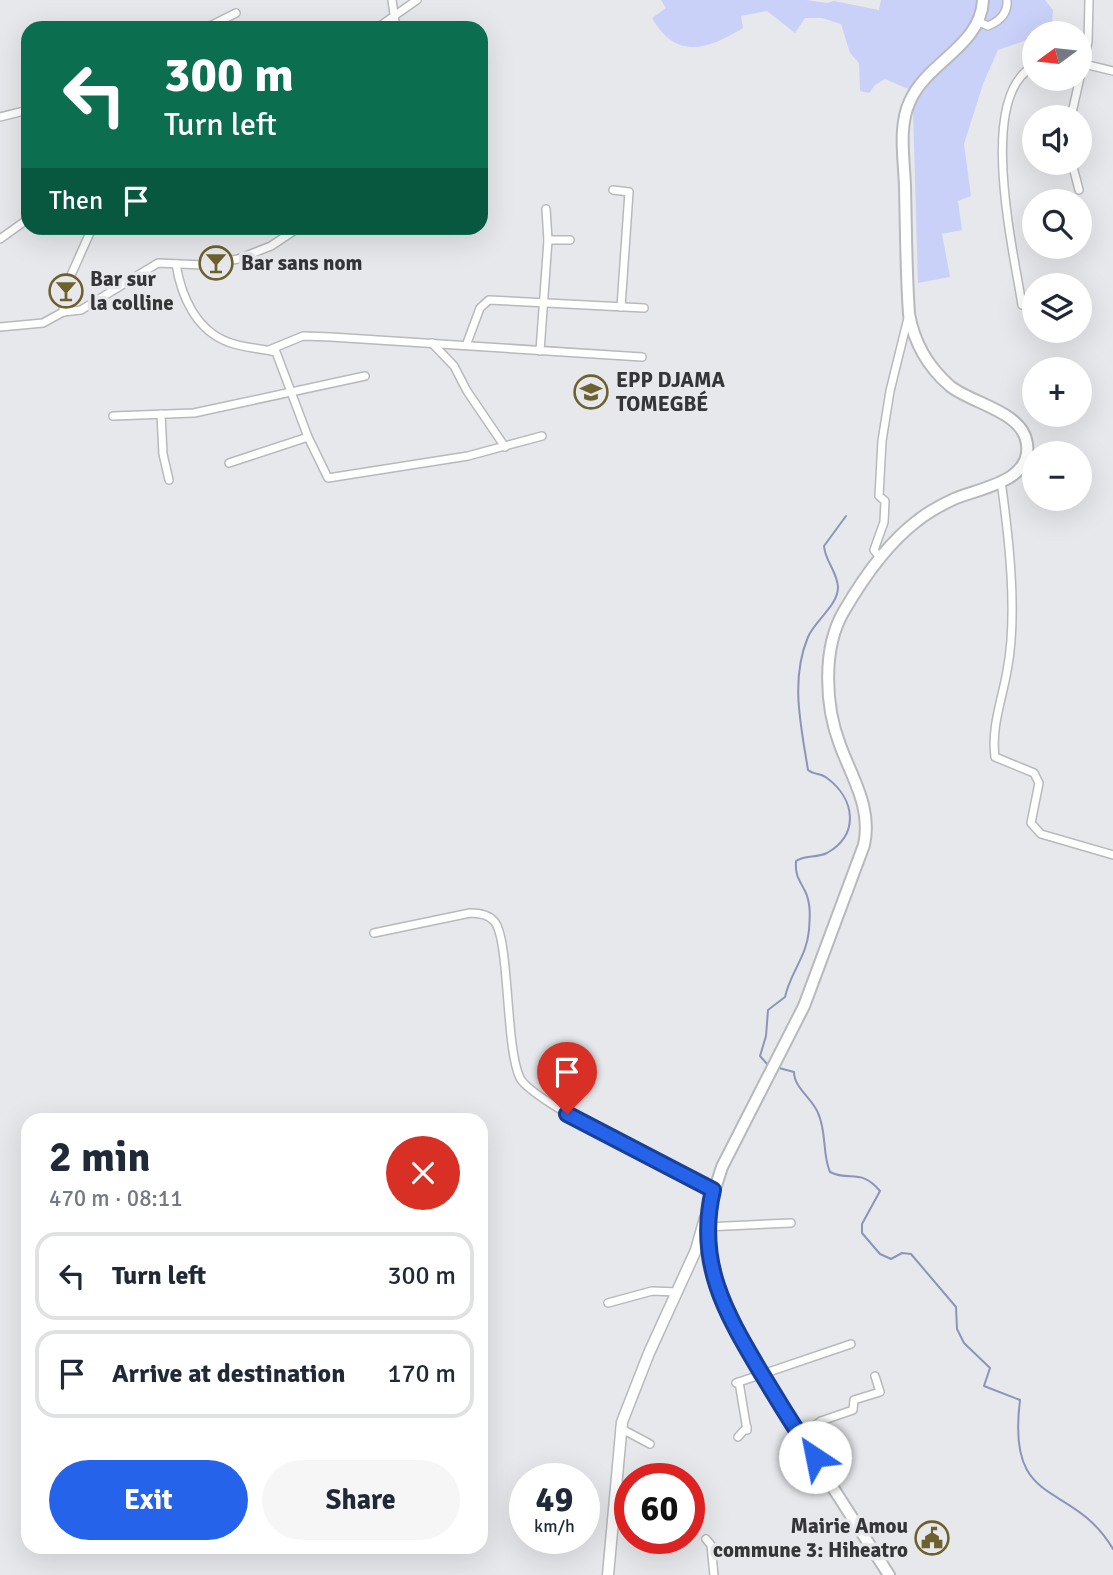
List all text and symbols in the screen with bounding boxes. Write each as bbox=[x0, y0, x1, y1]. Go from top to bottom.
north arrow bbox=[1022, 21, 1092, 91]
map controls bbox=[1022, 21, 1092, 511]
text: 300 m bbox=[164, 45, 294, 105]
icon: left bbox=[49, 49, 140, 140]
text: Turn left bbox=[164, 105, 277, 144]
button: sound bbox=[1022, 105, 1092, 175]
icon: arrive bbox=[117, 182, 155, 220]
text: Then bbox=[49, 185, 103, 217]
button: search bbox=[1022, 189, 1092, 259]
bar icon: Bar sans nom bbox=[197, 244, 235, 282]
place label: Bar sans nom bbox=[241, 250, 363, 276]
place label: Bar sur la colline bbox=[90, 266, 174, 316]
bar icon: Bar sur la colline bbox=[47, 272, 85, 310]
button: layers bbox=[1022, 273, 1092, 343]
button: + bbox=[1022, 357, 1092, 427]
place label: EPP DJAMA TOMEGBÉ bbox=[616, 367, 725, 417]
school or university icon: EPP DJAMA TOMEGBÉ bbox=[572, 373, 610, 411]
button: − bbox=[1022, 441, 1092, 511]
pin bbox=[537, 1042, 597, 1114]
icon: arrive bbox=[548, 1053, 586, 1091]
text: 2 min bbox=[49, 1132, 150, 1183]
button: close bbox=[386, 1136, 460, 1210]
text: 470 m · 08:11 bbox=[49, 1184, 183, 1213]
icon: left bbox=[53, 1257, 91, 1295]
text: Turn left bbox=[112, 1260, 206, 1292]
text: 300 m bbox=[387, 1260, 456, 1292]
icon: arrive bbox=[53, 1355, 91, 1393]
text: Arrive at destination bbox=[112, 1358, 345, 1390]
text: 170 m bbox=[387, 1358, 456, 1390]
position arrow bbox=[778, 1420, 852, 1494]
button: Exit bbox=[49, 1460, 248, 1540]
button: Share bbox=[262, 1460, 460, 1540]
speed limit sign: 60 bbox=[614, 1463, 705, 1554]
text: 49 bbox=[536, 1478, 573, 1521]
place label: Mairie Amou commune 3: Hiheatro bbox=[713, 1513, 908, 1563]
text: km/h bbox=[534, 1515, 575, 1537]
public building icon: Mairie Amou commune 3: Hiheatro bbox=[913, 1519, 951, 1557]

